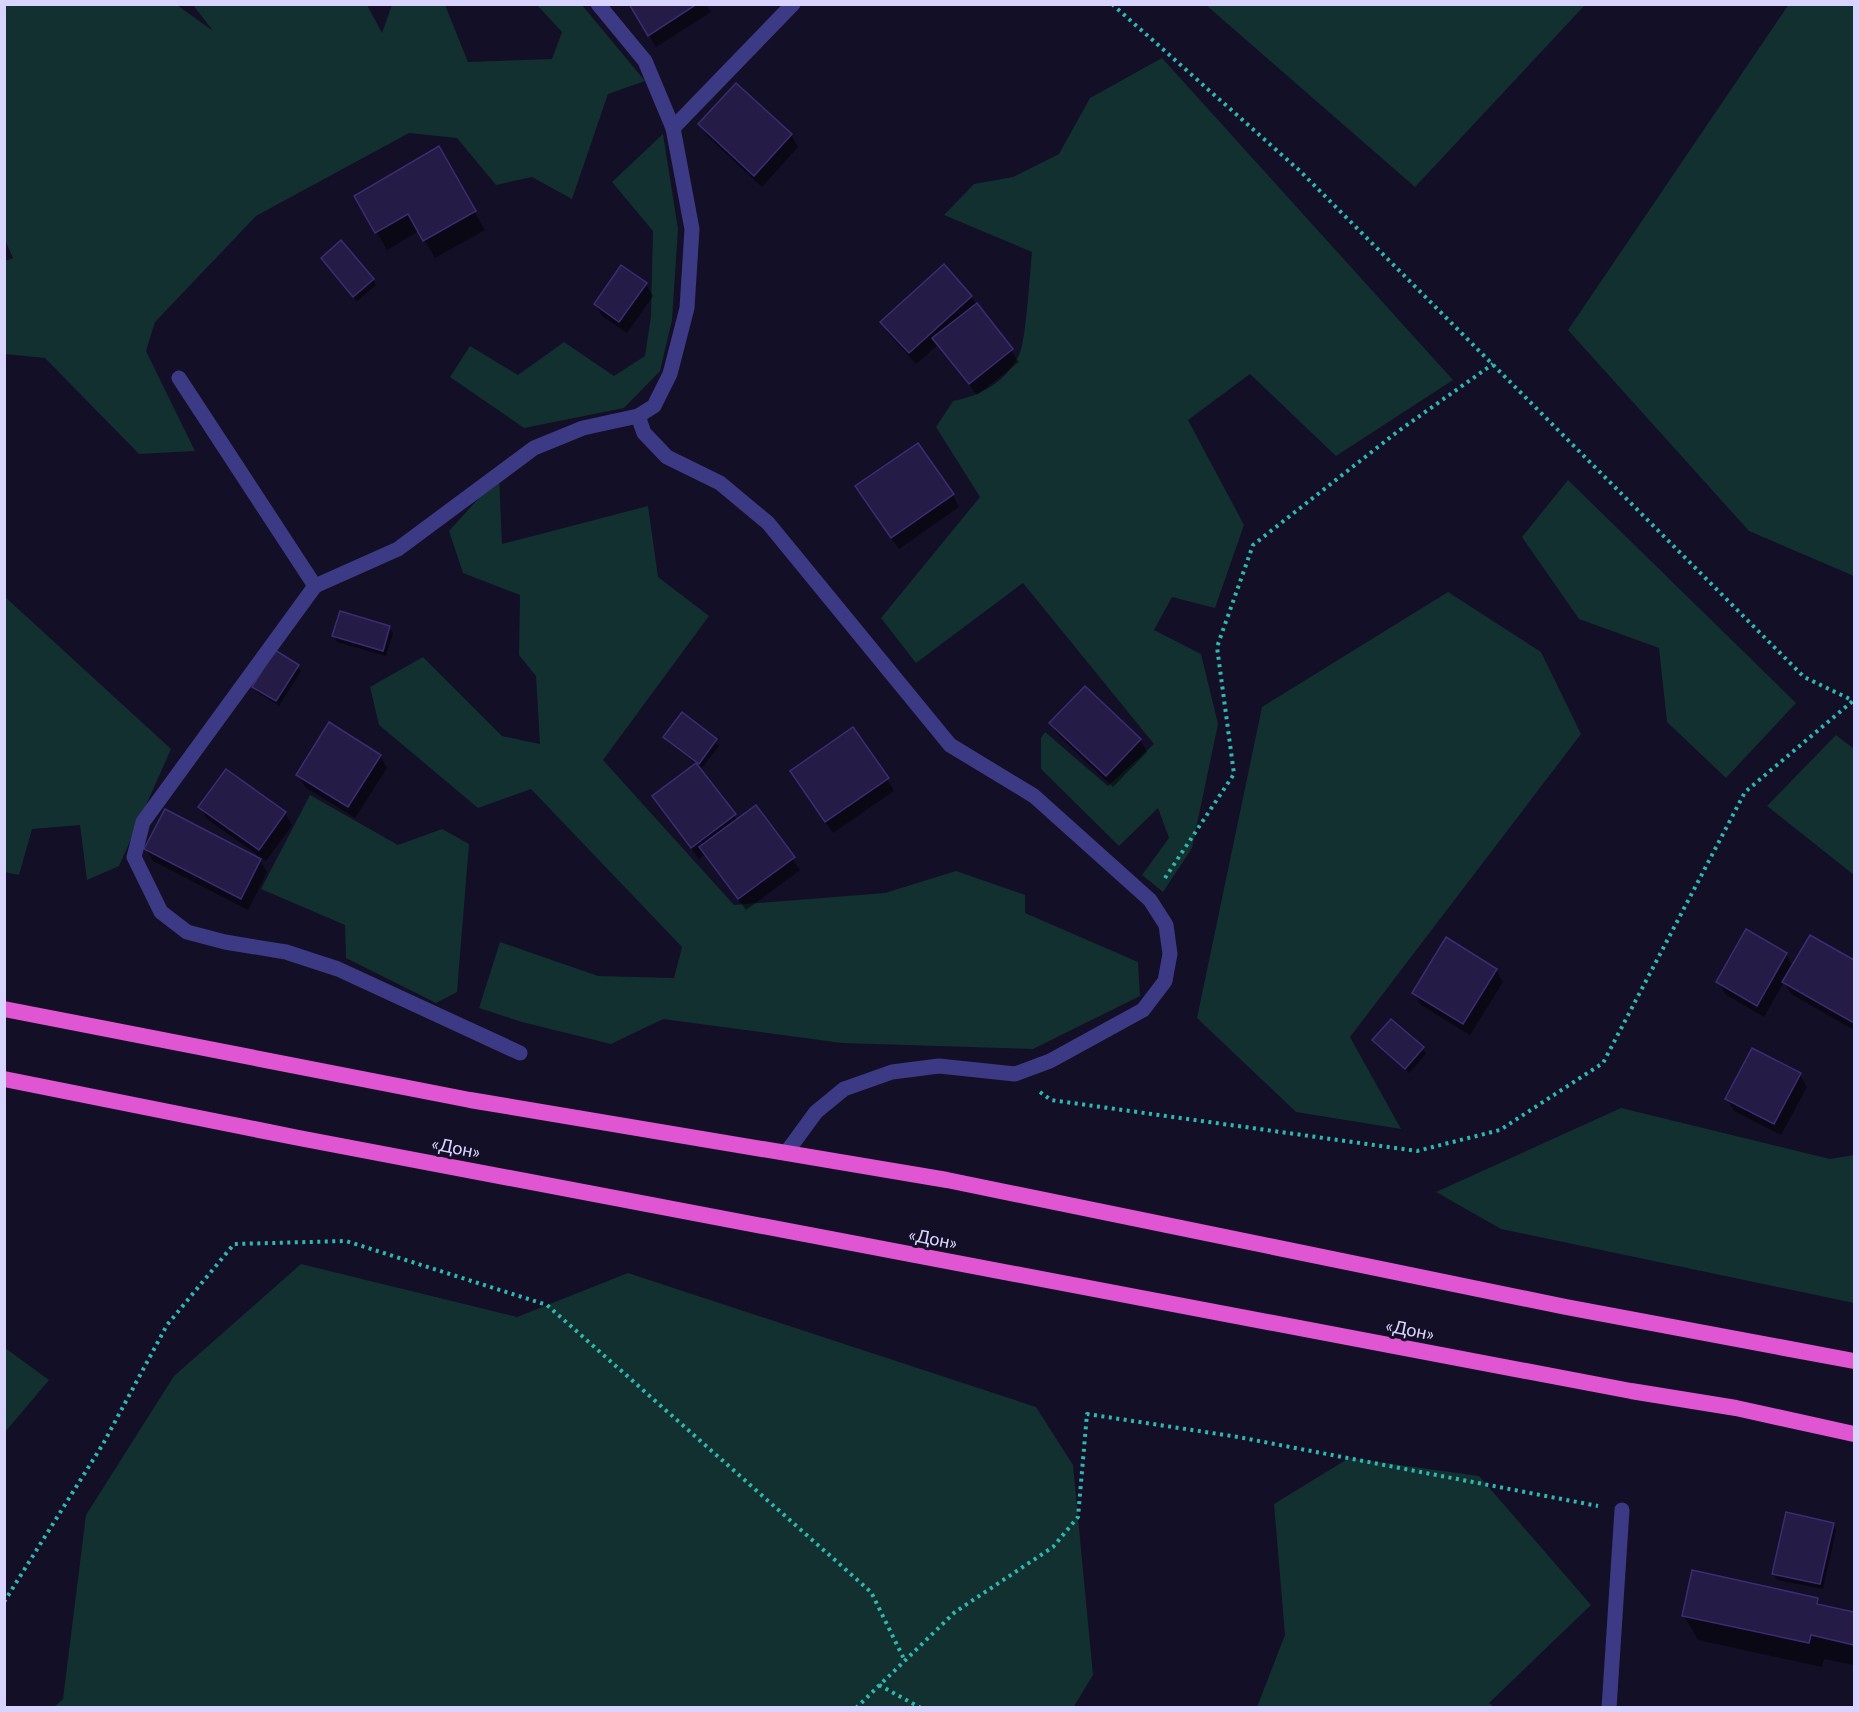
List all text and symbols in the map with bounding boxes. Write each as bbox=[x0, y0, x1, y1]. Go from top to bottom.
street label: «Дон» bbox=[430, 1132, 483, 1163]
street label: «Дон» bbox=[907, 1223, 960, 1254]
street label: «Дон» bbox=[1384, 1314, 1437, 1345]

